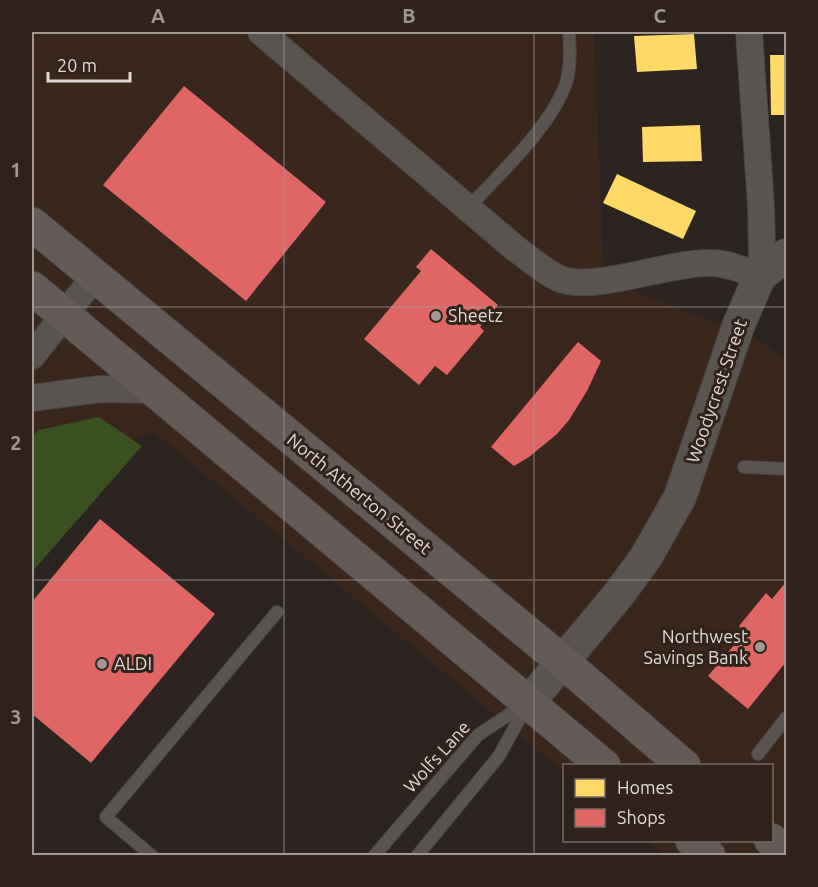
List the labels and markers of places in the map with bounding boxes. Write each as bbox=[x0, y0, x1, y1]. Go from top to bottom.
place label: Sheetz bbox=[448, 305, 503, 325]
marker: Sheetz bbox=[429, 309, 443, 323]
place label: Northwest Savings Bank bbox=[644, 626, 748, 667]
marker: Northwest Savings Bank bbox=[753, 640, 767, 654]
place label: ALDI bbox=[114, 653, 152, 673]
marker: ALDI bbox=[95, 657, 109, 671]

